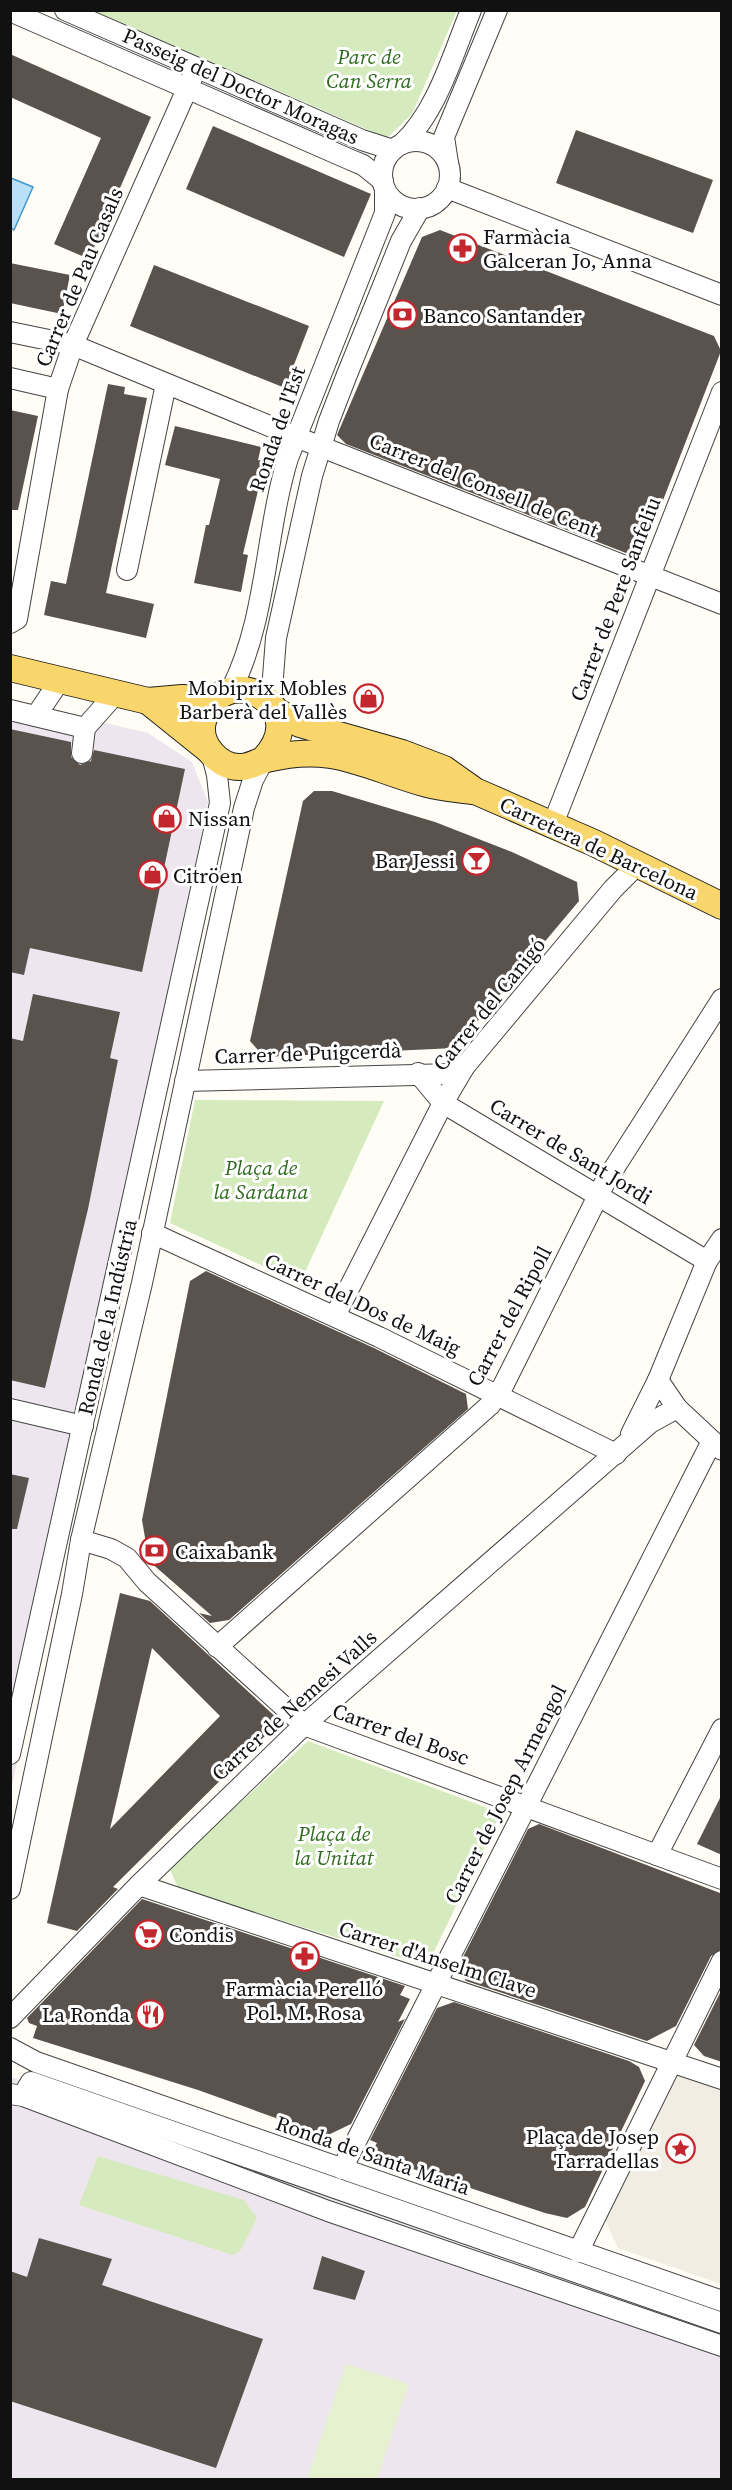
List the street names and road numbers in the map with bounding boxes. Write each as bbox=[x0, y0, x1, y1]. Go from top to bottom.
street label: Passeig del Doctor Moragas bbox=[118, 21, 364, 151]
street label: Carrer de Pau Casals bbox=[28, 183, 130, 371]
street label: Ronda de l'Est bbox=[242, 362, 312, 496]
street label: Carrer del Consell de Cent bbox=[365, 426, 603, 544]
street label: Carrer de Pere Sanfeliu bbox=[563, 493, 667, 705]
street label: Carretera de Barcelona bbox=[495, 789, 703, 907]
street label: Carrer del Canigó bbox=[426, 931, 552, 1077]
street label: Carrer de Puigcerdà bbox=[214, 1035, 402, 1071]
street label: Carrer de Sant Jordi bbox=[484, 1091, 658, 1211]
street label: Ronda de la Indústria bbox=[70, 1216, 144, 1418]
street label: Carrer del Ripoll bbox=[460, 1241, 558, 1391]
street label: Carrer del Dos de Maig bbox=[260, 1246, 466, 1362]
street label: Carrer de Nemesi Valls bbox=[205, 1623, 383, 1787]
street label: Carrer de Josep Armengol bbox=[437, 1679, 573, 1909]
street label: Carrer del Bosc bbox=[329, 1696, 473, 1772]
street label: Carrer d'Anselm Clave bbox=[335, 1913, 541, 2005]
street label: Ronda de Santa Maria bbox=[272, 2108, 474, 2202]

